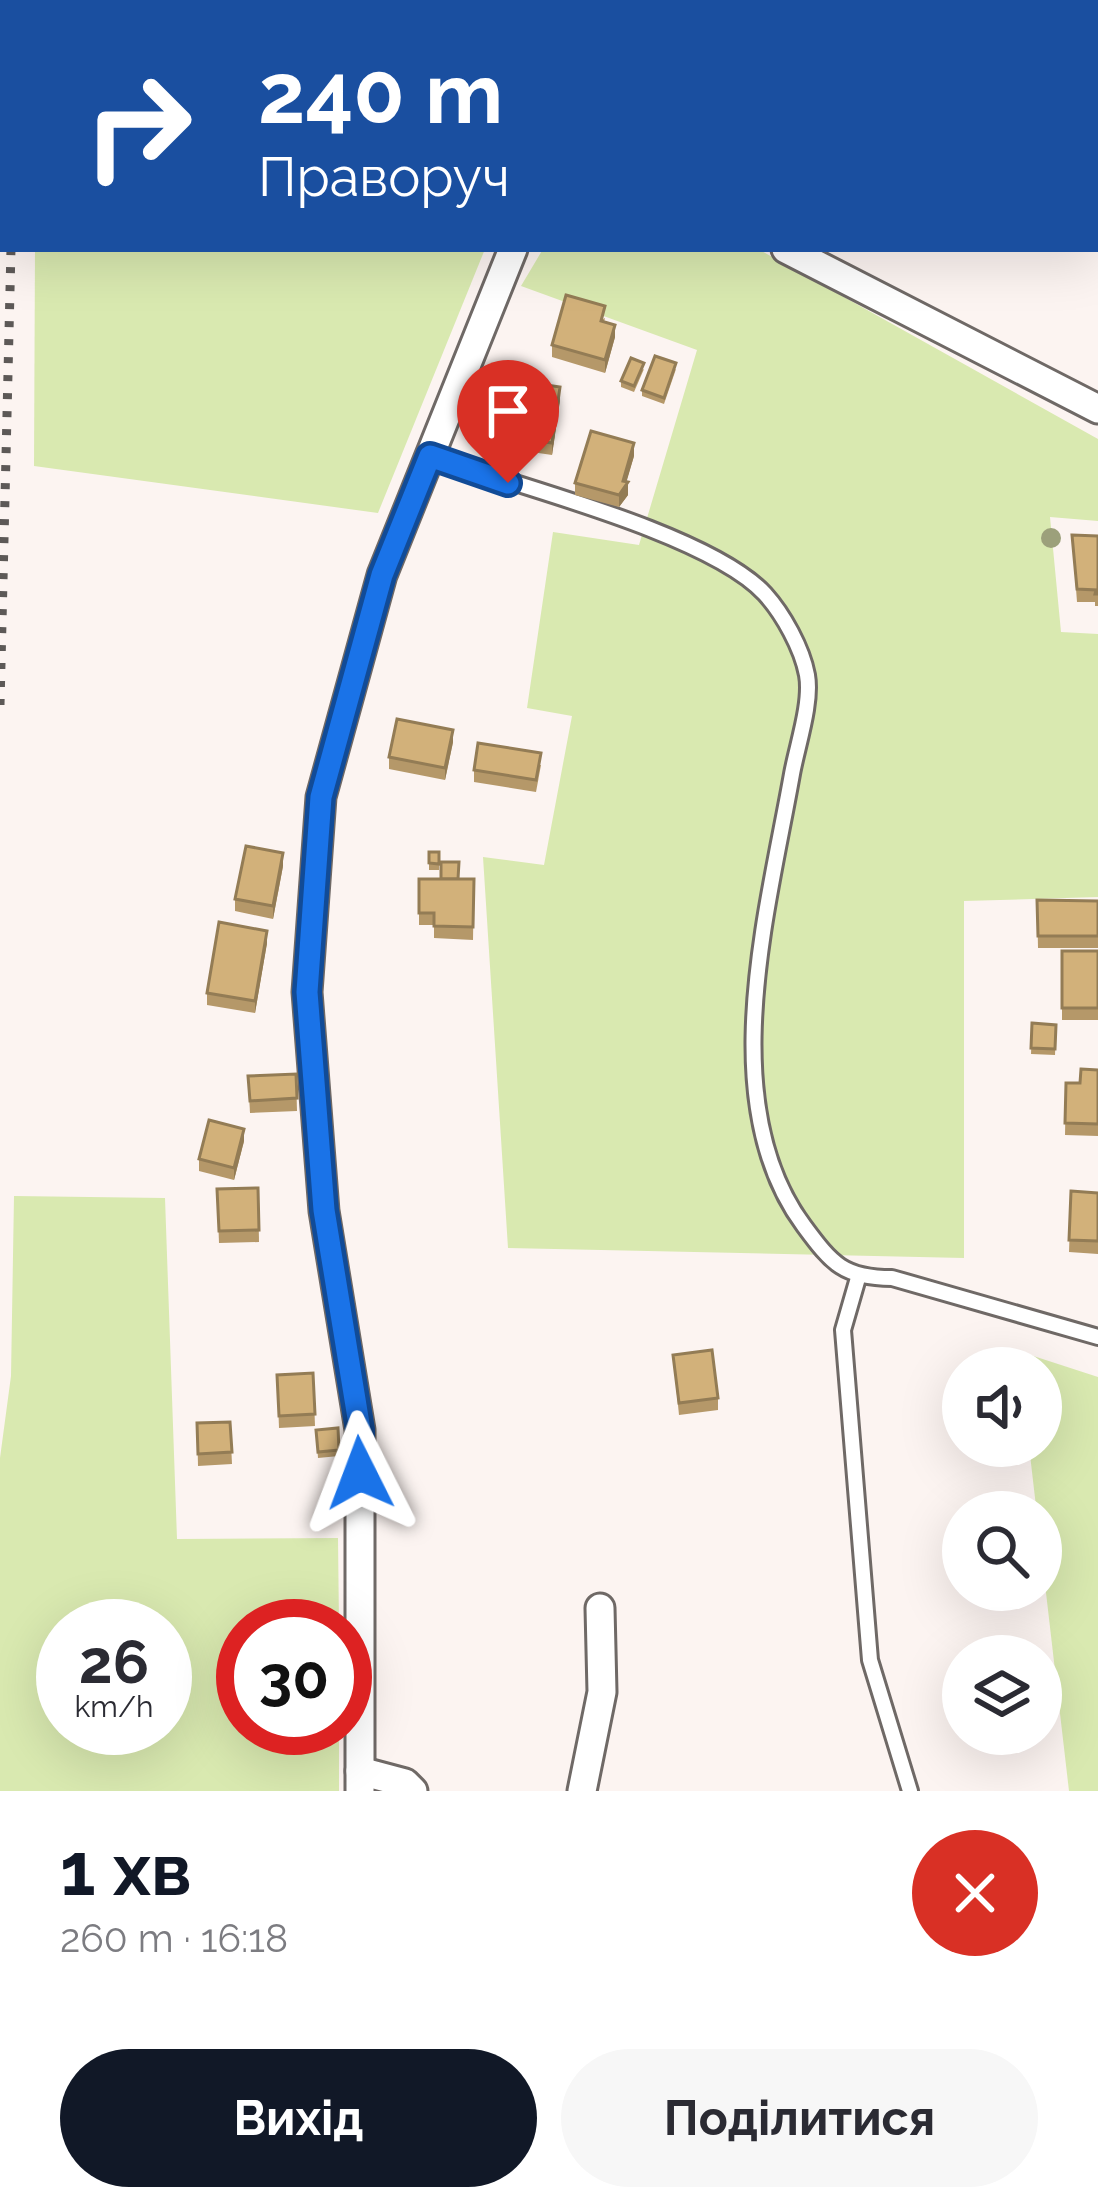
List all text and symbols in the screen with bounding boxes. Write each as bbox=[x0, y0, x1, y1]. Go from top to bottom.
text: 240 m bbox=[258, 44, 503, 143]
icon: right bbox=[60, 48, 216, 204]
text: Праворуч bbox=[258, 145, 510, 209]
pin bbox=[457, 360, 559, 483]
icon: arrive bbox=[475, 378, 541, 444]
map controls bbox=[942, 1347, 1062, 1755]
button: sound bbox=[942, 1347, 1062, 1467]
position arrow bbox=[297, 1410, 423, 1536]
button: search bbox=[942, 1491, 1062, 1611]
speed limit sign: 30 bbox=[216, 1599, 372, 1755]
text: 26 bbox=[79, 1627, 149, 1697]
button: layers bbox=[942, 1635, 1062, 1755]
text: km/h bbox=[74, 1689, 154, 1724]
text: 1 хв bbox=[60, 1827, 192, 1912]
button: close bbox=[912, 1830, 1038, 1956]
text: 260 m · 16:18 bbox=[60, 1915, 288, 1961]
button: Вихід bbox=[60, 2049, 537, 2187]
button: Поділитися bbox=[561, 2049, 1038, 2187]

